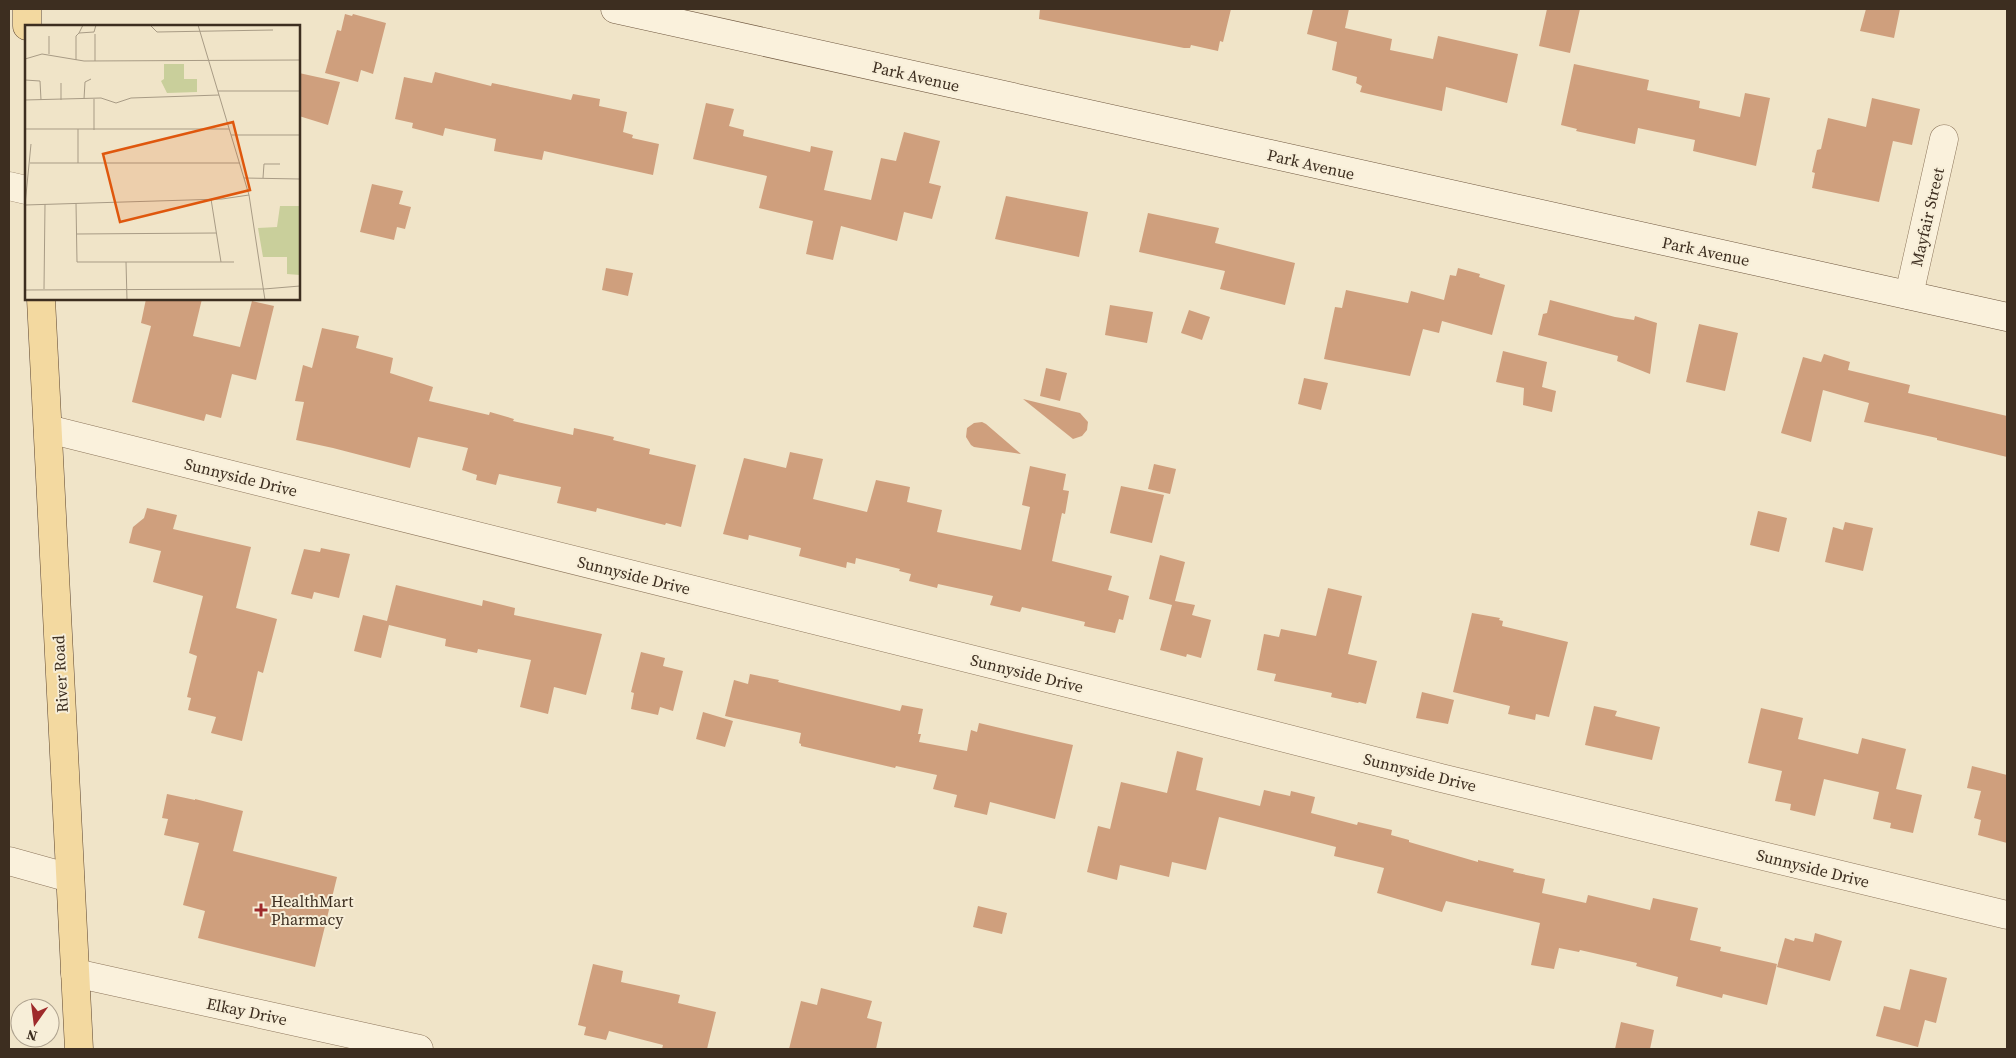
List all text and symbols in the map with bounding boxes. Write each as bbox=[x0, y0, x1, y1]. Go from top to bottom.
inset map bbox=[25, 25, 300, 300]
street label: Park Avenue bbox=[870, 55, 962, 97]
street label: Park Avenue bbox=[1265, 143, 1357, 185]
street label: Mayfair Street bbox=[1905, 165, 1949, 269]
street label: Park Avenue bbox=[1660, 231, 1752, 271]
street label: Sunnyside Drive bbox=[182, 452, 300, 502]
street label: Sunnyside Drive bbox=[575, 550, 693, 600]
street label: River Road bbox=[47, 635, 73, 713]
street label: Sunnyside Drive bbox=[968, 648, 1086, 698]
street label: Sunnyside Drive bbox=[1361, 747, 1479, 797]
street label: Sunnyside Drive bbox=[1754, 843, 1872, 893]
place label: HealthMart Pharmacy bbox=[271, 890, 354, 930]
marker: HealthMart Pharmacy bbox=[255, 904, 267, 916]
street label: Elkay Drive bbox=[205, 992, 289, 1030]
north arrow bbox=[10, 998, 60, 1048]
text: N bbox=[24, 1025, 39, 1047]

